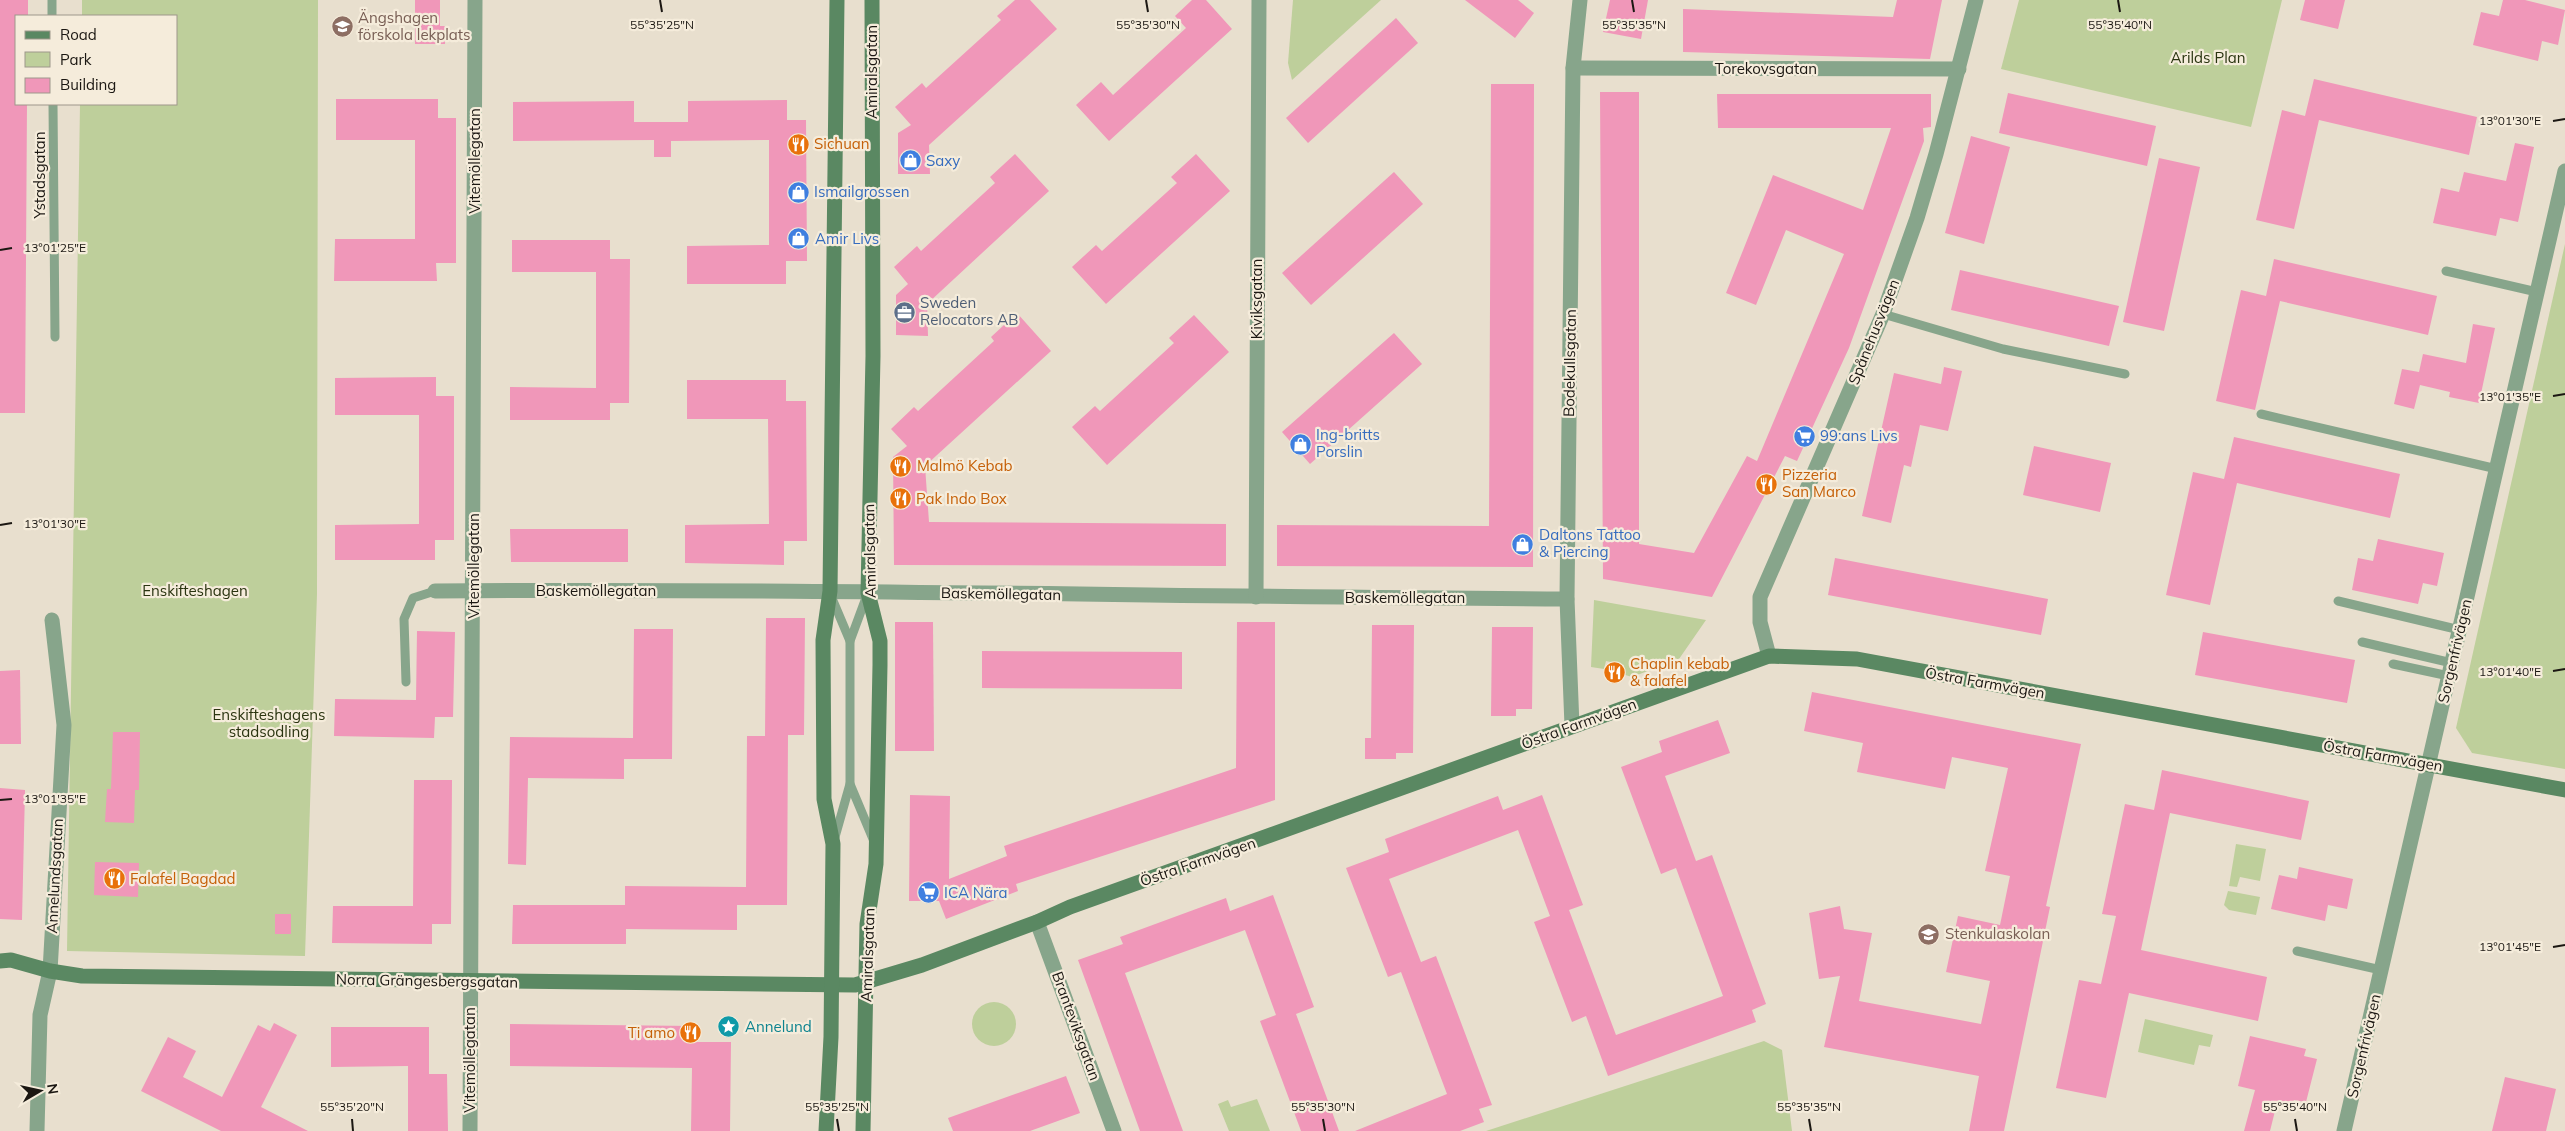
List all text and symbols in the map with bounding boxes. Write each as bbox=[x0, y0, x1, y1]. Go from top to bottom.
place label: Ängshagen förskola lekplats bbox=[358, 8, 471, 44]
legend bbox=[15, 15, 178, 105]
school or university icon: Ängshagen förskola lekplats bbox=[330, 15, 354, 39]
text: 55°35'25"N bbox=[630, 17, 694, 32]
text: 55°35'30"N bbox=[1116, 17, 1180, 32]
text: 55°35'35"N bbox=[1602, 17, 1666, 32]
text: 55°35'40"N bbox=[2088, 17, 2152, 32]
text: Road bbox=[60, 25, 97, 44]
street label: Amiralsgatan bbox=[862, 25, 881, 119]
park label: Arilds Plan bbox=[2170, 48, 2246, 67]
text: Park bbox=[60, 50, 92, 69]
street label: Torekovsgatan bbox=[1715, 59, 1817, 78]
text: Building bbox=[60, 75, 116, 94]
street label: Vitemöllegatan bbox=[465, 108, 484, 214]
text: 13°01'30"E bbox=[2479, 113, 2541, 128]
street label: Ystadsgatan bbox=[30, 131, 49, 220]
restaurant icon: Sichuan bbox=[786, 132, 810, 156]
place label: Sichuan bbox=[814, 134, 870, 153]
shop icon: Saxy bbox=[898, 149, 922, 173]
place label: Saxy bbox=[926, 151, 960, 170]
shop icon: Ismailgrossen bbox=[786, 180, 810, 204]
place label: Ismailgrossen bbox=[814, 182, 909, 201]
shop icon: Amir Livs bbox=[787, 227, 811, 251]
place label: Amir Livs bbox=[815, 229, 879, 248]
text: 13°01'25"E bbox=[24, 240, 86, 255]
street label: Kiviksgatan bbox=[1247, 259, 1266, 339]
street label: Spånehusvägen bbox=[1844, 276, 1903, 387]
place label: Sweden Relocators AB bbox=[920, 293, 1019, 329]
office icon: Sweden Relocators AB bbox=[892, 300, 916, 324]
street label: Bodekullsgatan bbox=[1559, 309, 1580, 417]
text: 13°01'35"E bbox=[2479, 389, 2541, 404]
supermarket icon: 99:ans Livs bbox=[1792, 424, 1816, 448]
place label: Ing-britts Porslin bbox=[1316, 425, 1380, 461]
place label: 99:ans Livs bbox=[1820, 426, 1898, 445]
shop icon: Ing-britts Porslin bbox=[1288, 432, 1312, 456]
restaurant icon: Malmö Kebab bbox=[889, 454, 913, 478]
place label: Malmö Kebab bbox=[917, 456, 1013, 475]
place label: Pizzeria San Marco bbox=[1782, 465, 1856, 501]
restaurant icon: Pizzeria San Marco bbox=[1754, 472, 1778, 496]
restaurant icon: Pak Indo Box bbox=[888, 487, 912, 511]
place label: Pak Indo Box bbox=[916, 489, 1007, 508]
street label: Amiralsgatan bbox=[859, 504, 880, 598]
street label: Vitemöllegatan bbox=[464, 513, 483, 619]
text: 13°01'30"E bbox=[24, 516, 86, 531]
place label: Daltons Tattoo & Piercing bbox=[1539, 525, 1641, 561]
shop icon: Daltons Tattoo & Piercing bbox=[1511, 532, 1535, 556]
park label: Enskifteshagen bbox=[142, 581, 248, 600]
street label: Baskemöllegatan bbox=[536, 581, 656, 600]
street label: Baskemöllegatan bbox=[941, 583, 1061, 604]
street label: Baskemöllegatan bbox=[1345, 588, 1465, 607]
street label: Sorgenfrivägen bbox=[2433, 597, 2476, 705]
place label: Chaplin kebab & falafel bbox=[1630, 654, 1730, 690]
restaurant icon: Chaplin kebab & falafel bbox=[1602, 661, 1626, 685]
street label: Östra Farmvägen bbox=[1924, 663, 2046, 702]
text: 13°01'40"E bbox=[2479, 664, 2541, 679]
street label: Östra Farmvägen bbox=[1519, 694, 1639, 753]
park label: Enskifteshagens stadsodling bbox=[212, 705, 326, 741]
street label: Östra Farmvägen bbox=[2322, 736, 2444, 775]
text: 13°01'35"E bbox=[24, 791, 86, 806]
street label: Annelundsgatan bbox=[42, 818, 67, 934]
street label: Östra Farmvägen bbox=[1137, 833, 1258, 890]
restaurant icon: Falafel Bagdad bbox=[102, 867, 126, 891]
place label: Falafel Bagdad bbox=[130, 869, 235, 888]
supermarket icon: ICA Nära bbox=[916, 881, 940, 905]
place label: ICA Nära bbox=[944, 883, 1007, 902]
street label: Amiralsgatan bbox=[856, 908, 879, 1002]
school or university icon: Stenkulaskolan bbox=[1917, 922, 1941, 946]
place label: Stenkulaskolan bbox=[1945, 924, 2050, 943]
text: 13°01'45"E bbox=[2479, 939, 2541, 954]
street label: Norra Grängesbergsgatan bbox=[336, 969, 518, 992]
street label: Branteviksgatan bbox=[1048, 969, 1105, 1083]
street label: Sorgenfrivägen bbox=[2342, 992, 2385, 1100]
street label: Vitemöllegatan bbox=[460, 1007, 479, 1113]
place icon: Annelund bbox=[717, 1015, 741, 1039]
place label: Annelund bbox=[745, 1017, 812, 1036]
restaurant icon: Ti amo bbox=[679, 1021, 703, 1045]
place label: Ti amo bbox=[628, 1023, 675, 1042]
north arrow bbox=[15, 1066, 65, 1116]
text: N bbox=[43, 1082, 63, 1096]
text: 55°35'20"N bbox=[320, 1099, 384, 1114]
text: 55°35'25"N bbox=[805, 1099, 869, 1114]
text: 55°35'30"N bbox=[1291, 1099, 1355, 1114]
text: 55°35'35"N bbox=[1777, 1099, 1841, 1114]
text: 55°35'40"N bbox=[2263, 1099, 2327, 1114]

